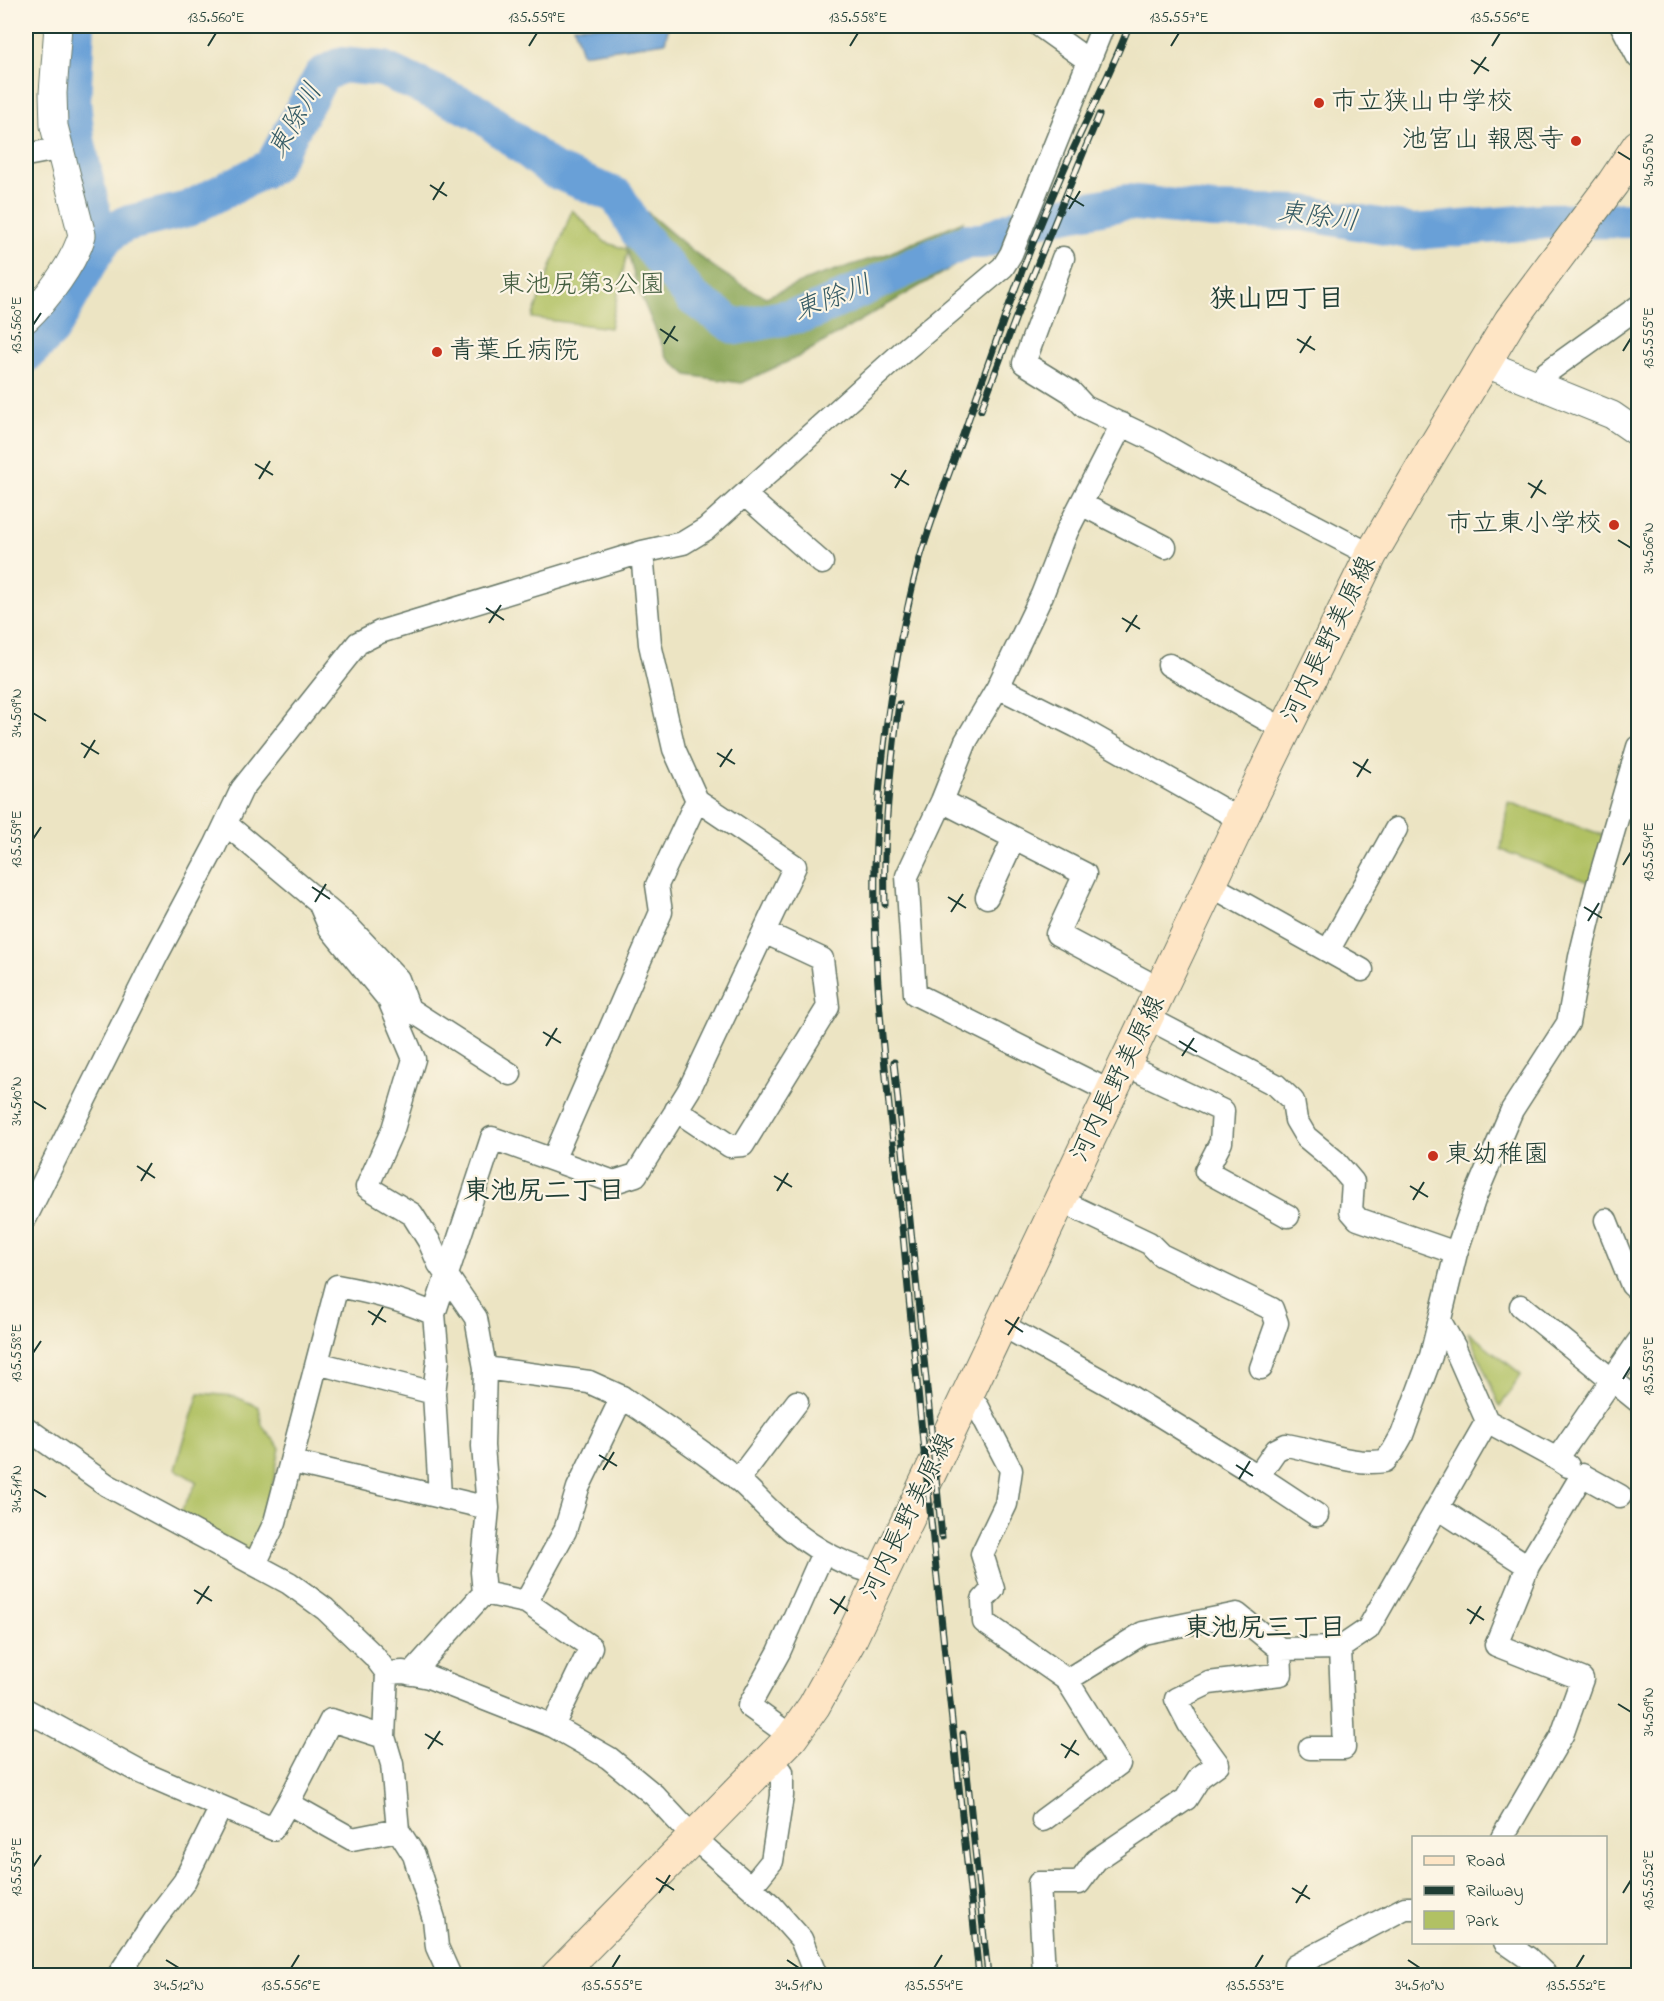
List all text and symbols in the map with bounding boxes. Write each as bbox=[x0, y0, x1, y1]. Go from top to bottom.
text: 135.560°E bbox=[187, 7, 245, 29]
text: 135.559°E bbox=[508, 7, 566, 29]
text: 135.558°E bbox=[829, 7, 887, 29]
text: 135.557°E bbox=[1149, 7, 1209, 29]
text: 135.556°E bbox=[1470, 7, 1530, 29]
water label: 東除川 bbox=[259, 76, 333, 166]
place label: 市立狭山中学校 bbox=[1331, 84, 1513, 122]
marker: 市立狭山中学校 bbox=[1312, 96, 1326, 110]
place label: 池宮山 報恩寺 bbox=[1401, 122, 1564, 160]
text: 34.505°N bbox=[1638, 133, 1660, 187]
marker: 池宮山 報恩寺 bbox=[1569, 134, 1583, 148]
water label: 東除川 bbox=[1275, 194, 1361, 242]
water label: 東除川 bbox=[788, 266, 878, 332]
park label: 東池尻第3公園 bbox=[499, 267, 665, 305]
district label: 狭山四丁目 bbox=[1210, 281, 1345, 320]
text: 135.560°E bbox=[6, 296, 28, 354]
text: 135.555°E bbox=[1638, 307, 1660, 369]
place label: 青葉丘病院 bbox=[449, 333, 579, 371]
marker: 青葉丘病院 bbox=[430, 345, 444, 359]
place label: 市立東小学校 bbox=[1446, 506, 1602, 544]
marker: 市立東小学校 bbox=[1607, 518, 1621, 532]
text: 34.506°N bbox=[1638, 522, 1660, 574]
street label: 河内長野美原線 bbox=[1273, 550, 1387, 730]
text: 34.509°N bbox=[6, 688, 28, 738]
text: 135.559°E bbox=[6, 810, 28, 868]
text: 135.554°E bbox=[1638, 822, 1660, 882]
street label: 河内長野美原線 bbox=[1062, 989, 1176, 1169]
text: 34.510°N bbox=[6, 1076, 28, 1126]
place label: 東幼稚園 bbox=[1445, 1137, 1549, 1175]
marker: 東幼稚園 bbox=[1426, 1149, 1440, 1163]
district label: 東池尻二丁目 bbox=[463, 1173, 625, 1212]
text: 135.558°E bbox=[6, 1324, 28, 1382]
text: 135.553°E bbox=[1638, 1336, 1660, 1396]
street label: 河内長野美原線 bbox=[852, 1427, 966, 1607]
text: 34.511°N bbox=[6, 1465, 28, 1513]
district label: 東池尻三丁目 bbox=[1184, 1610, 1346, 1649]
text: 34.509°N bbox=[1638, 1687, 1660, 1737]
legend bbox=[1412, 1836, 1607, 1944]
text: 135.557°E bbox=[6, 1837, 28, 1897]
text: Road bbox=[1466, 1849, 1505, 1875]
text: 135.552°E bbox=[1638, 1850, 1660, 1910]
text: Railway bbox=[1466, 1879, 1523, 1905]
text: Park bbox=[1466, 1909, 1499, 1935]
text: 34.512°N bbox=[154, 1975, 204, 1997]
text: 135.556°E bbox=[261, 1975, 321, 1997]
text: 135.555°E bbox=[581, 1975, 643, 1997]
text: 34.511°N bbox=[775, 1975, 823, 1997]
text: 135.554°E bbox=[904, 1975, 964, 1997]
text: 135.553°E bbox=[1225, 1975, 1285, 1997]
text: 34.510°N bbox=[1395, 1975, 1445, 1997]
text: 135.552°E bbox=[1546, 1975, 1606, 1997]

